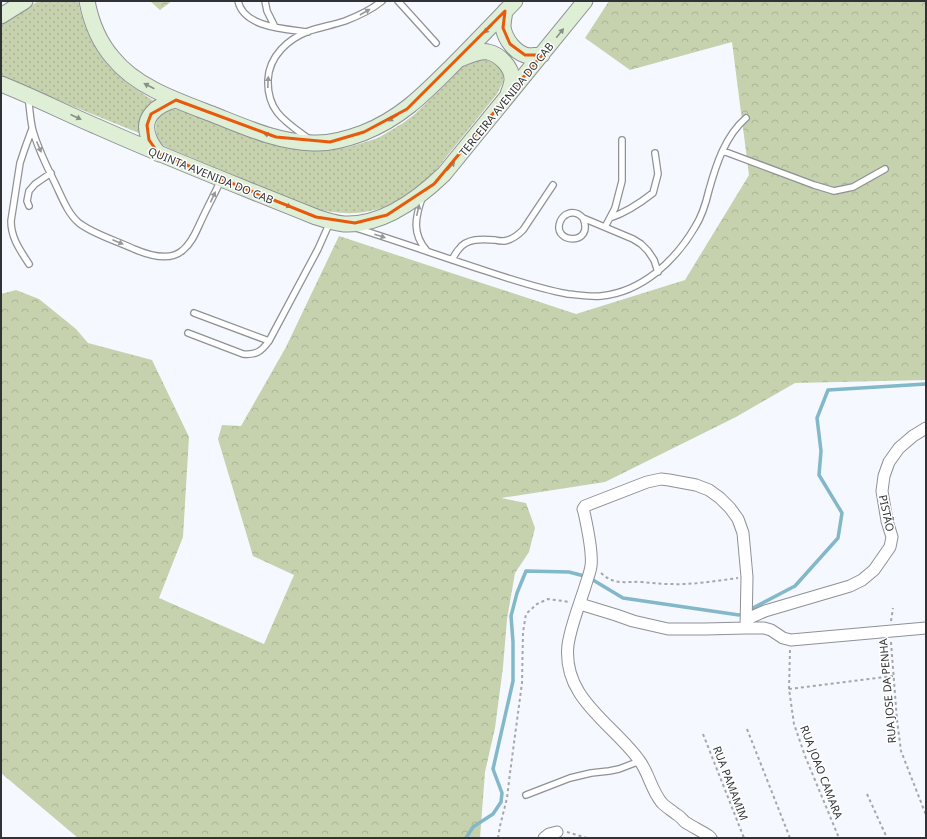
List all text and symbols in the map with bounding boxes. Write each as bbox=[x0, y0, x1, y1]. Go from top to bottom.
one-way arrow bbox=[360, 8, 371, 15]
one-way arrow bbox=[483, 24, 493, 34]
one-way arrow bbox=[555, 27, 564, 38]
street label: TERCEIRA AVENIDA DO CAB bbox=[455, 39, 557, 159]
one-way arrow bbox=[265, 75, 271, 88]
one-way arrow bbox=[143, 83, 155, 89]
one-way arrow bbox=[71, 114, 82, 120]
one-way arrow bbox=[388, 114, 398, 122]
one-way arrow bbox=[263, 132, 275, 138]
one-way arrow bbox=[36, 141, 42, 153]
street label: QUINTA AVENIDA DO CAB bbox=[146, 143, 276, 207]
one-way arrow bbox=[447, 161, 456, 172]
one-way arrow bbox=[210, 192, 216, 203]
one-way arrow bbox=[281, 203, 293, 209]
one-way arrow bbox=[416, 203, 422, 216]
one-way arrow bbox=[375, 233, 387, 239]
one-way arrow bbox=[112, 239, 124, 245]
street label: PISTÃO bbox=[876, 493, 898, 533]
street label: RUA JOSE DA PENHA bbox=[875, 637, 899, 744]
street label: RUA JOAO CAMARA bbox=[797, 723, 847, 822]
street label: RUA PAMAMIM bbox=[710, 744, 752, 822]

